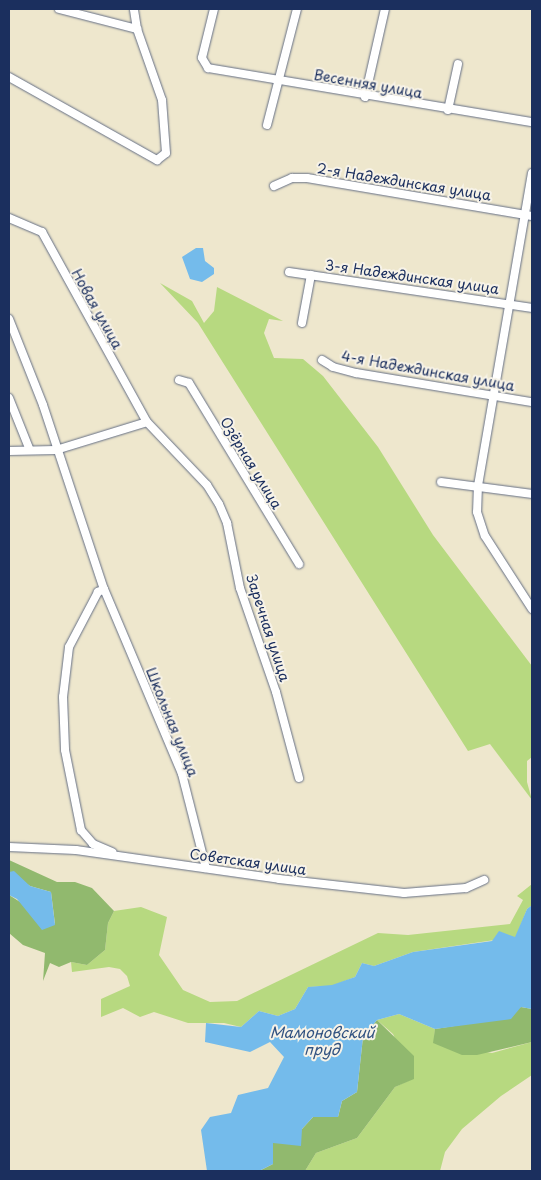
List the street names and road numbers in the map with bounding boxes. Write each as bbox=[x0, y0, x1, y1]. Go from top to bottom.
street label: Весенняя улица bbox=[312, 66, 424, 102]
street label: 2-я Надеждинская улица bbox=[315, 160, 493, 204]
street label: 3-я Надеждинская улица bbox=[324, 256, 500, 298]
street label: Новая улица bbox=[68, 266, 126, 352]
street label: 4-я Надеждинская улица bbox=[340, 347, 516, 395]
street label: Озёрная улица bbox=[217, 414, 285, 512]
street label: Заречная улица bbox=[243, 572, 293, 684]
street label: Школьная улица bbox=[142, 665, 202, 779]
street label: Советская улица bbox=[188, 845, 308, 879]

